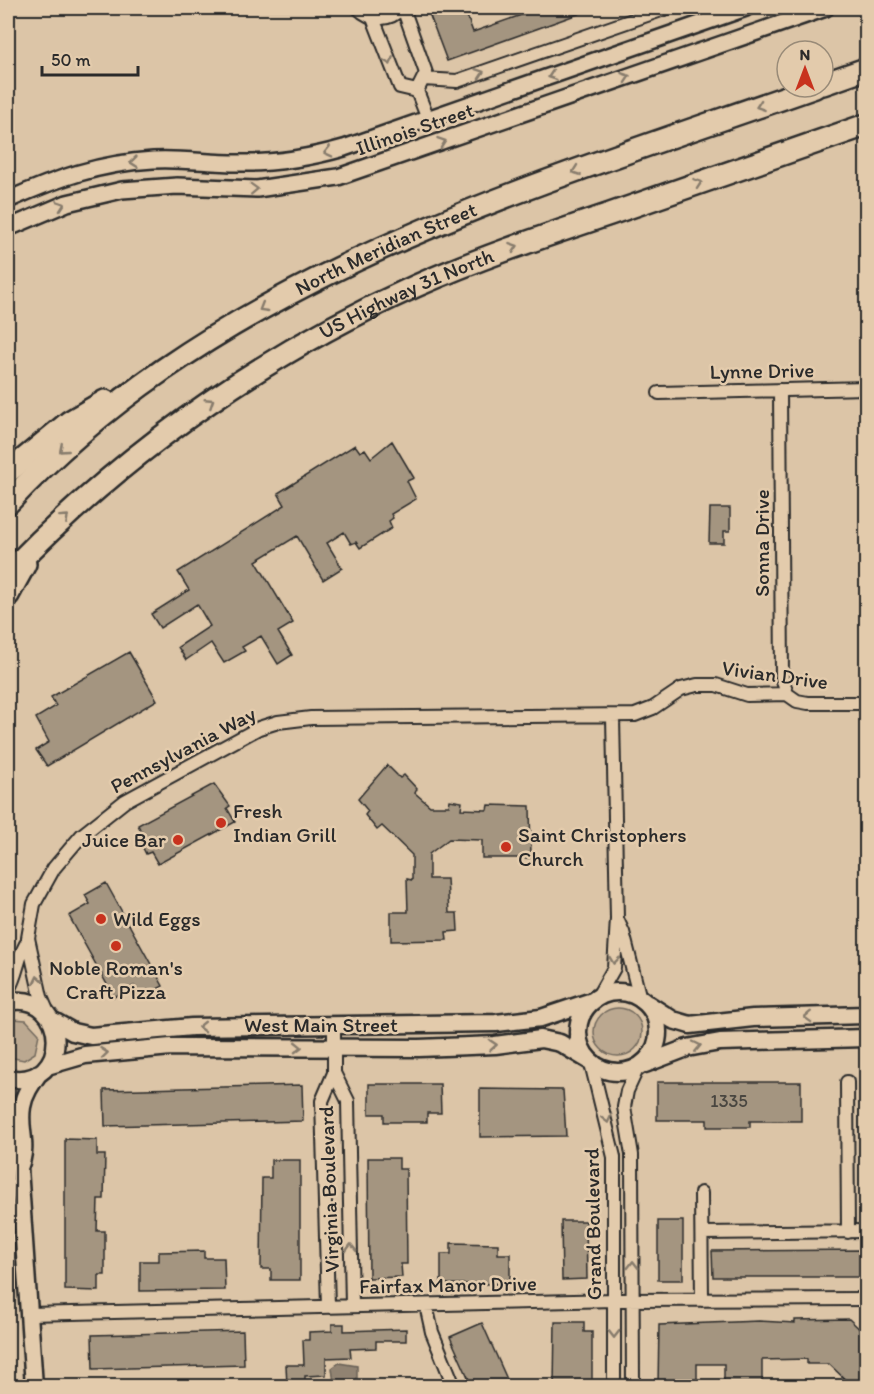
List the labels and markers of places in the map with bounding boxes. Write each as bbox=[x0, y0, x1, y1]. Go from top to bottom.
place label: Fresh Indian Grill bbox=[233, 798, 336, 847]
marker: Fresh Indian Grill bbox=[214, 816, 228, 830]
place label: Saint Christophers Church bbox=[518, 822, 687, 871]
place label: Juice Bar bbox=[82, 827, 166, 852]
marker: Juice Bar bbox=[171, 833, 185, 847]
marker: Saint Christophers Church bbox=[499, 840, 513, 854]
place label: Wild Eggs bbox=[113, 906, 201, 931]
marker: Wild Eggs bbox=[94, 912, 108, 926]
marker: Noble Roman's Craft Pizza bbox=[109, 939, 123, 953]
place label: Noble Roman's Craft Pizza bbox=[49, 955, 183, 1004]

